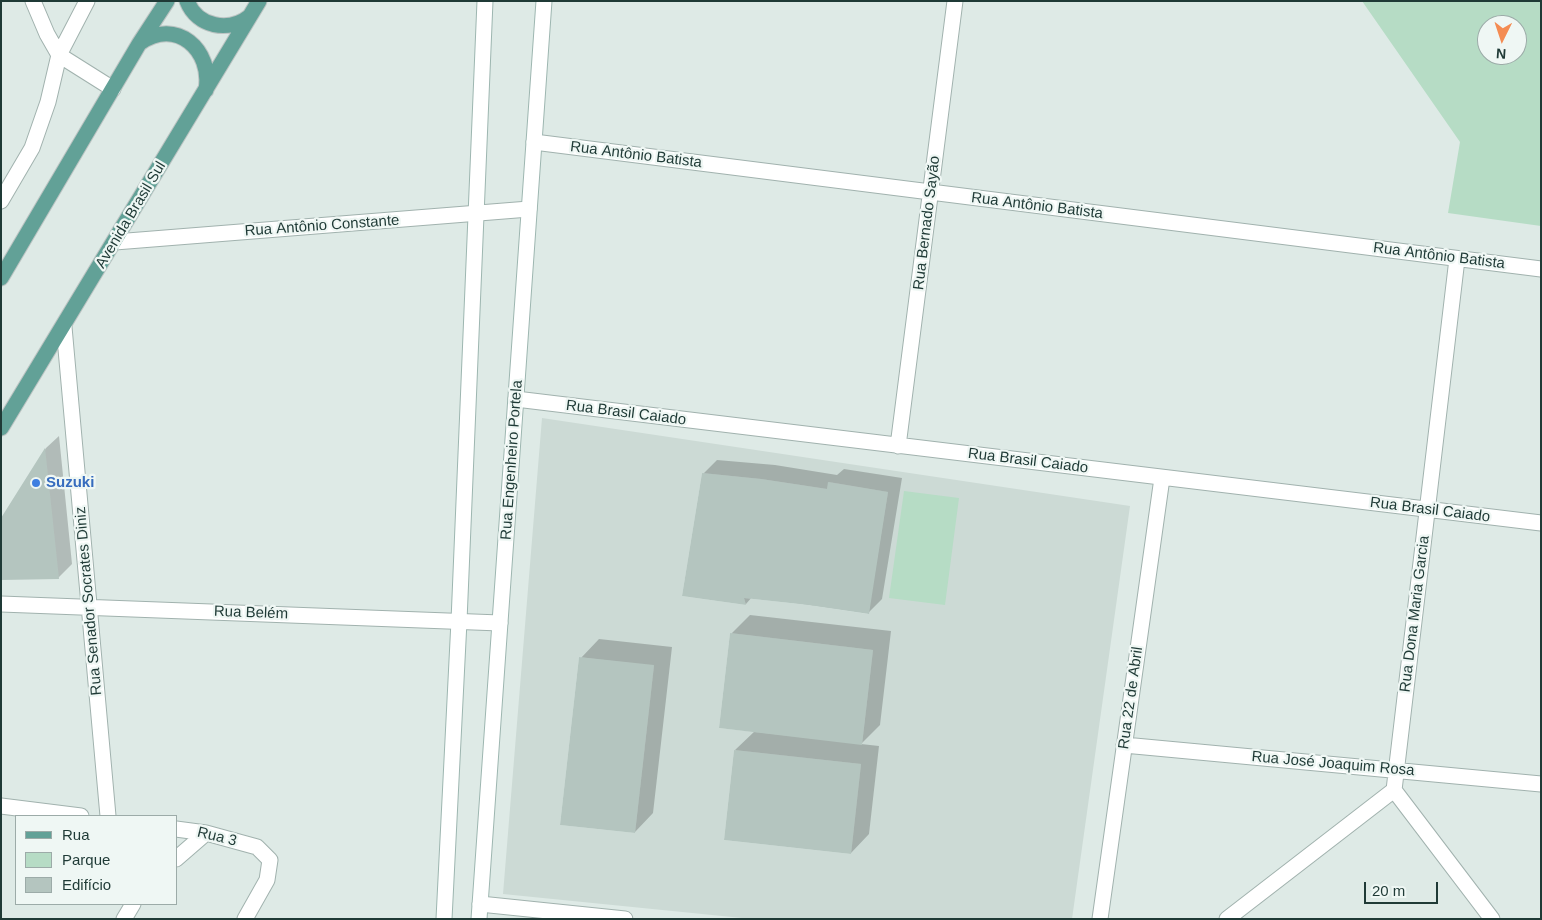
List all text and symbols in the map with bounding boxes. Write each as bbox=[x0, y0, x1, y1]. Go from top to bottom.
north arrow bbox=[1477, 15, 1527, 65]
text: N bbox=[1495, 46, 1507, 62]
street label: Rua Antônio Batista bbox=[569, 138, 703, 172]
street label: Rua Bernado Sayão bbox=[910, 155, 944, 291]
street label: Avenida Brasil Sul bbox=[92, 158, 170, 272]
street label: Rua Antônio Batista bbox=[970, 189, 1104, 223]
street label: Rua Antônio Constante bbox=[244, 212, 400, 240]
street label: Rua Antônio Batista bbox=[1372, 239, 1506, 273]
street label: Rua Engenheiro Portela bbox=[497, 380, 527, 540]
street label: Rua Brasil Caiado bbox=[565, 397, 687, 429]
street label: Rua Brasil Caiado bbox=[967, 445, 1089, 477]
place label: Suzuki bbox=[46, 474, 94, 492]
marker: Suzuki bbox=[30, 477, 42, 489]
street label: Rua Brasil Caiado bbox=[1369, 494, 1491, 526]
street label: Rua Senador Socrates Diniz bbox=[72, 506, 106, 696]
street label: Rua Dona Maria Garcia bbox=[1396, 535, 1434, 693]
street label: Rua Belém bbox=[214, 603, 288, 623]
street label: Rua 22 de Abril bbox=[1115, 646, 1147, 750]
street label: Rua José Joaquim Rosa bbox=[1251, 748, 1415, 780]
legend bbox=[15, 815, 178, 905]
street label: Rua 3 bbox=[195, 823, 239, 851]
text: Rua bbox=[62, 826, 90, 843]
text: Parque bbox=[62, 851, 110, 868]
scale bar bbox=[1367, 872, 1441, 904]
text: Edifício bbox=[62, 876, 111, 893]
text: 20 m bbox=[1372, 882, 1405, 899]

